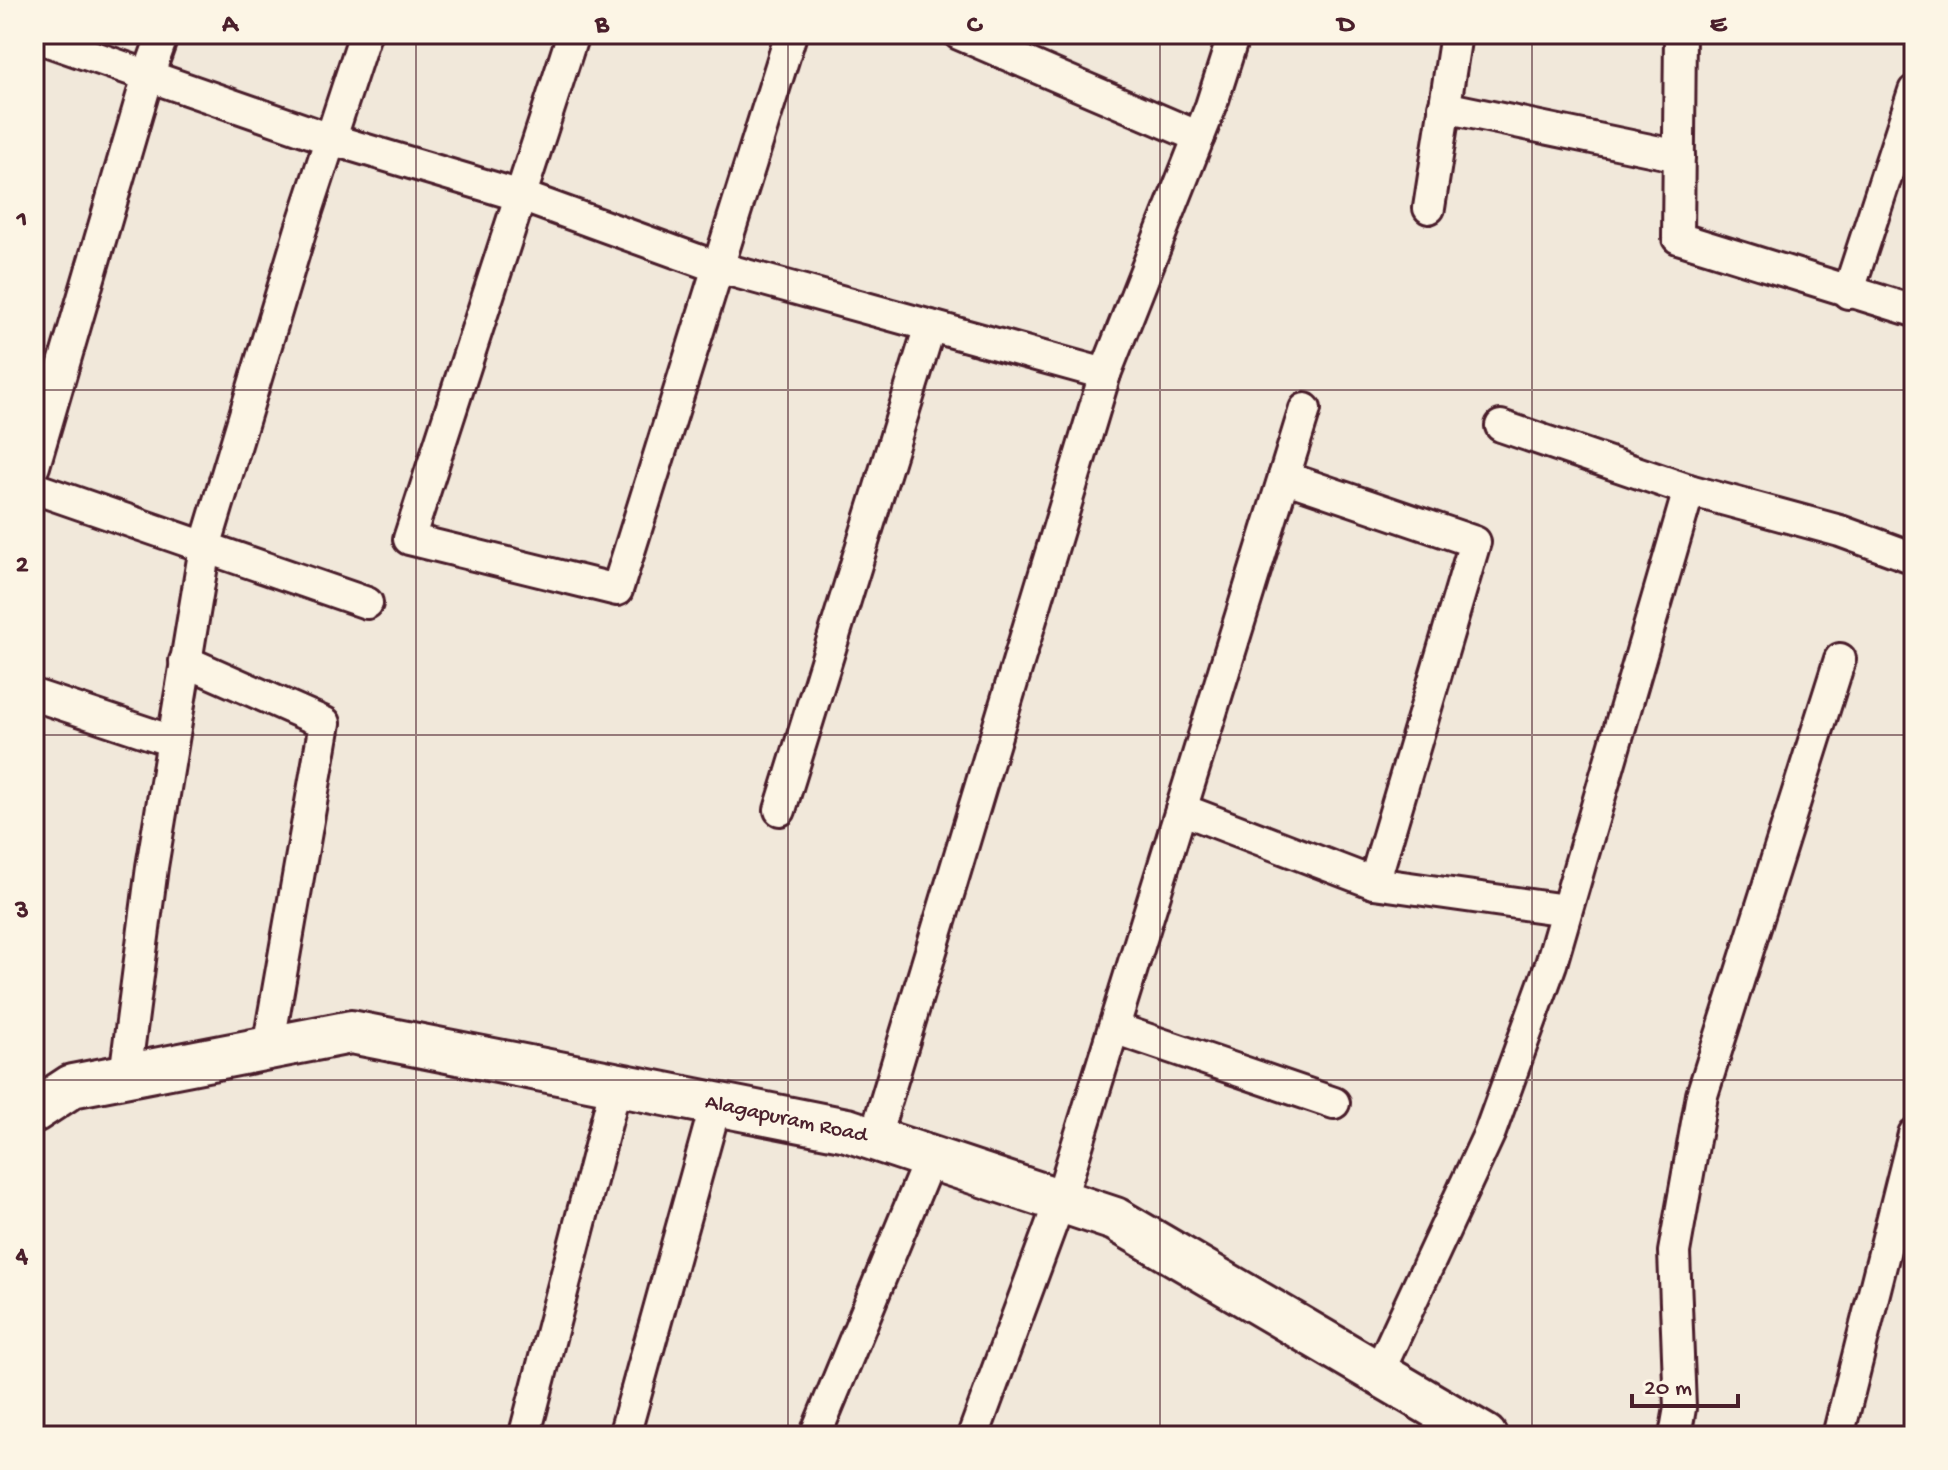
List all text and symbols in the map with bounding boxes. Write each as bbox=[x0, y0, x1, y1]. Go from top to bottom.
text: A bbox=[221, 11, 239, 42]
text: B bbox=[594, 11, 610, 42]
text: C bbox=[967, 11, 984, 42]
text: D bbox=[1336, 11, 1356, 42]
text: E bbox=[1710, 11, 1728, 42]
text: 1 bbox=[16, 206, 27, 237]
text: 2 bbox=[16, 551, 29, 582]
text: 3 bbox=[14, 897, 29, 928]
street label: Alagapuram Road bbox=[703, 1090, 871, 1150]
text: 4 bbox=[15, 1242, 29, 1273]
scale bar bbox=[1632, 1358, 1738, 1408]
text: 20 m bbox=[1644, 1375, 1692, 1404]

